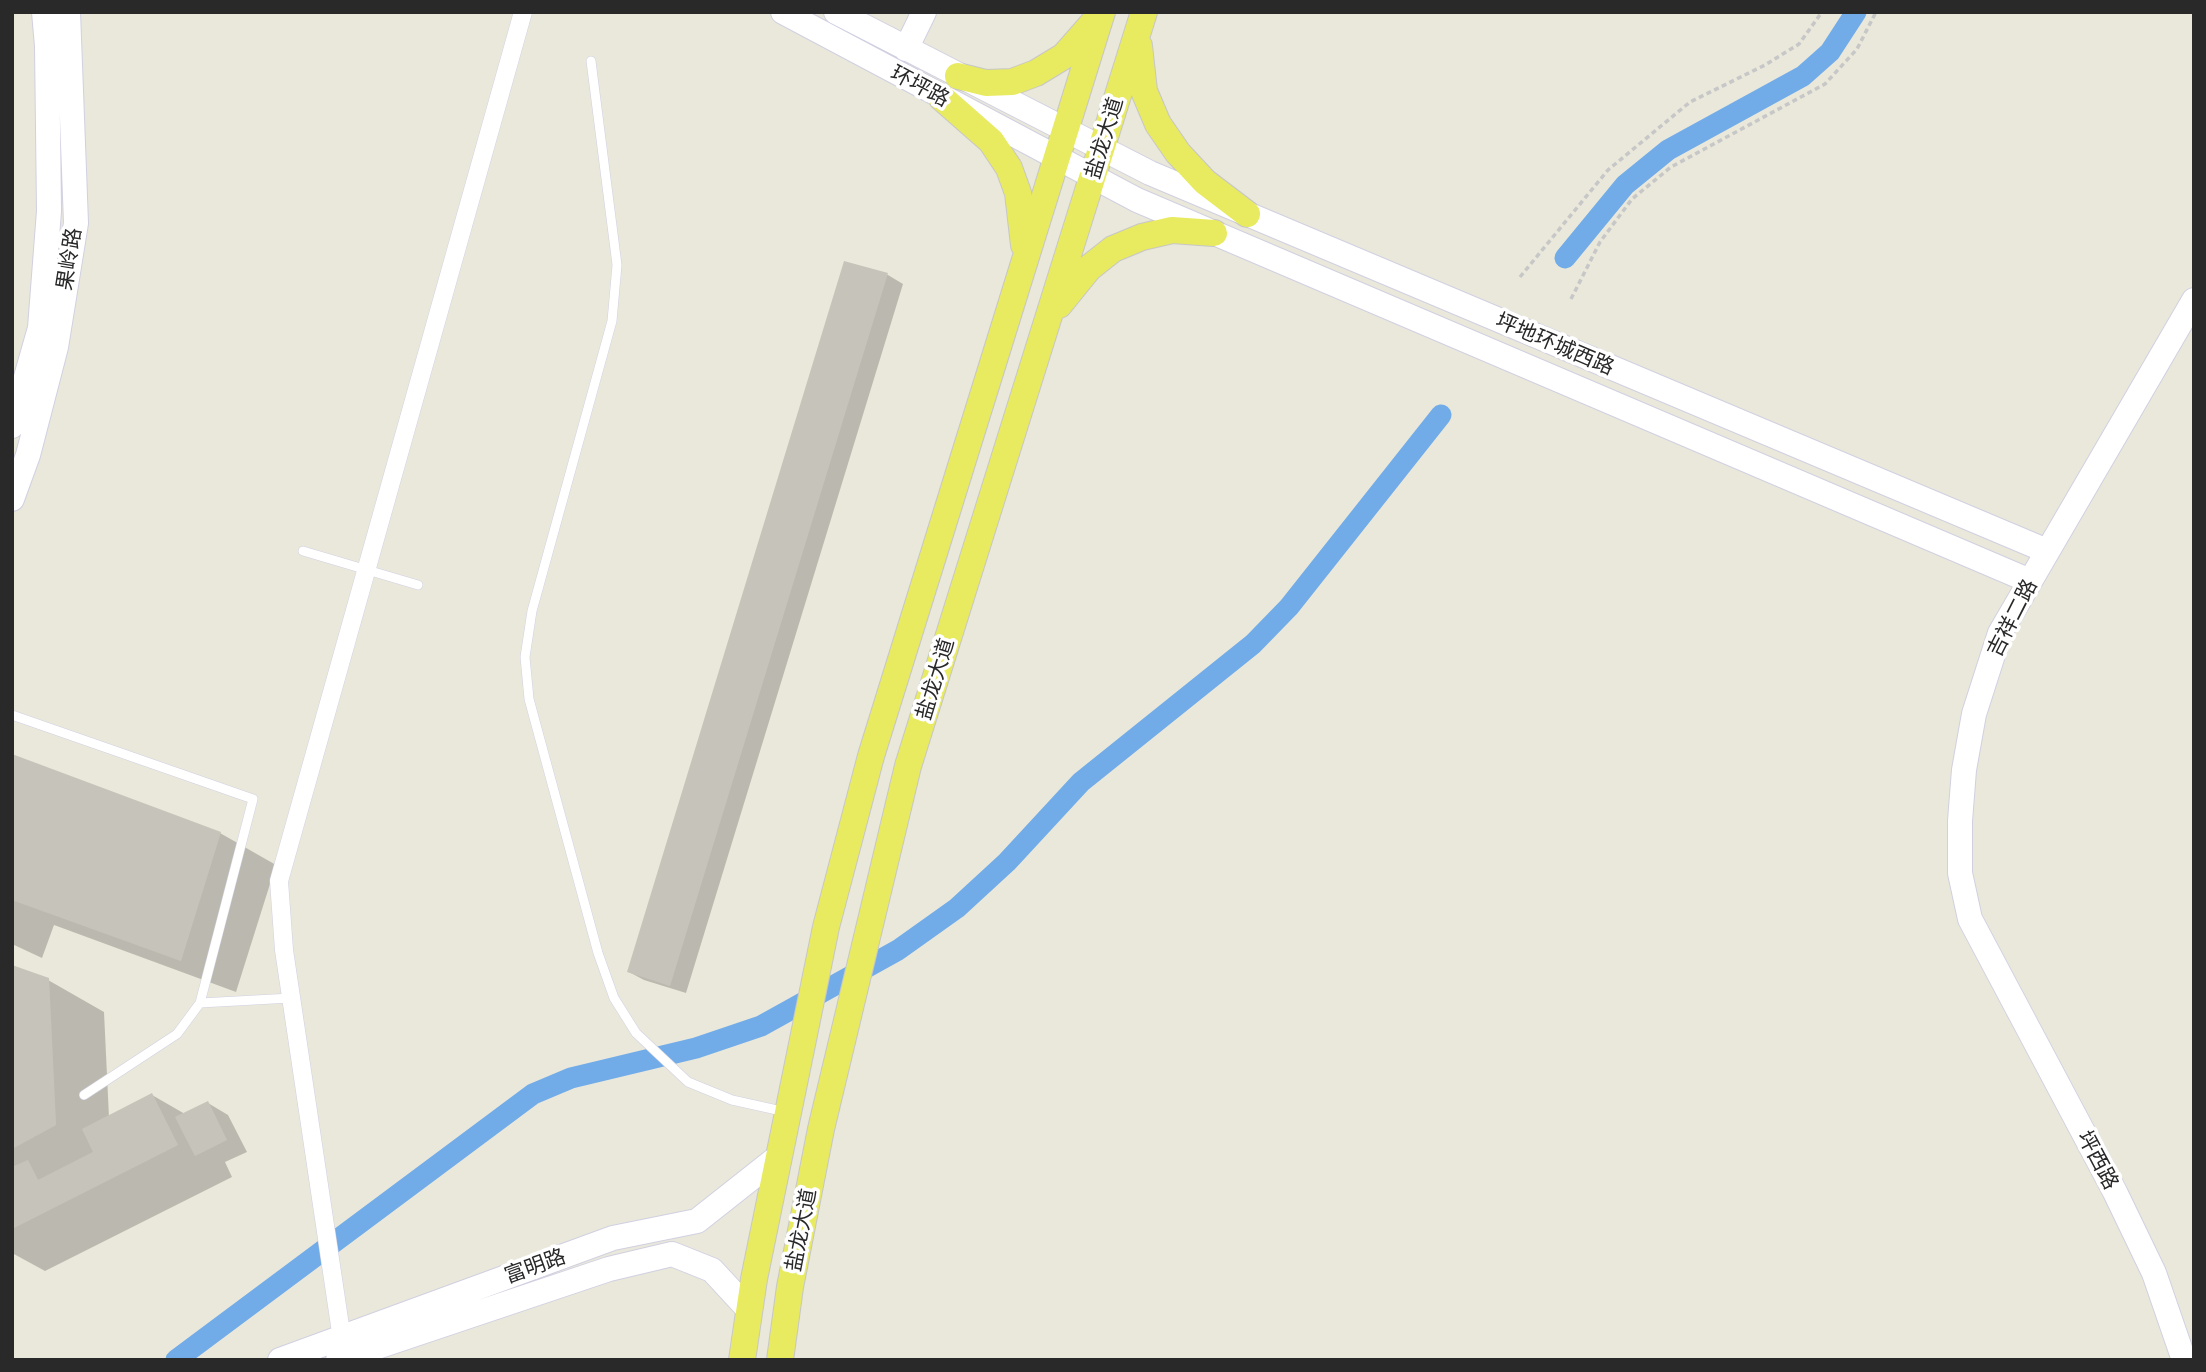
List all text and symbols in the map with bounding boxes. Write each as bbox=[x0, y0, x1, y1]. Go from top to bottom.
street label: 环坪路 bbox=[886, 60, 954, 112]
street label: 盐龙大道 bbox=[1080, 94, 1128, 182]
street label: 果岭路 bbox=[52, 226, 86, 292]
street label: 坪地环城西路 bbox=[1492, 308, 1618, 380]
street label: 吉祥二路 bbox=[1982, 575, 2042, 661]
street label: 盐龙大道 bbox=[911, 635, 959, 723]
street label: 坪西路 bbox=[2072, 1126, 2124, 1194]
street label: 盐龙大道 bbox=[781, 1186, 821, 1274]
street label: 富明路 bbox=[501, 1243, 569, 1289]

